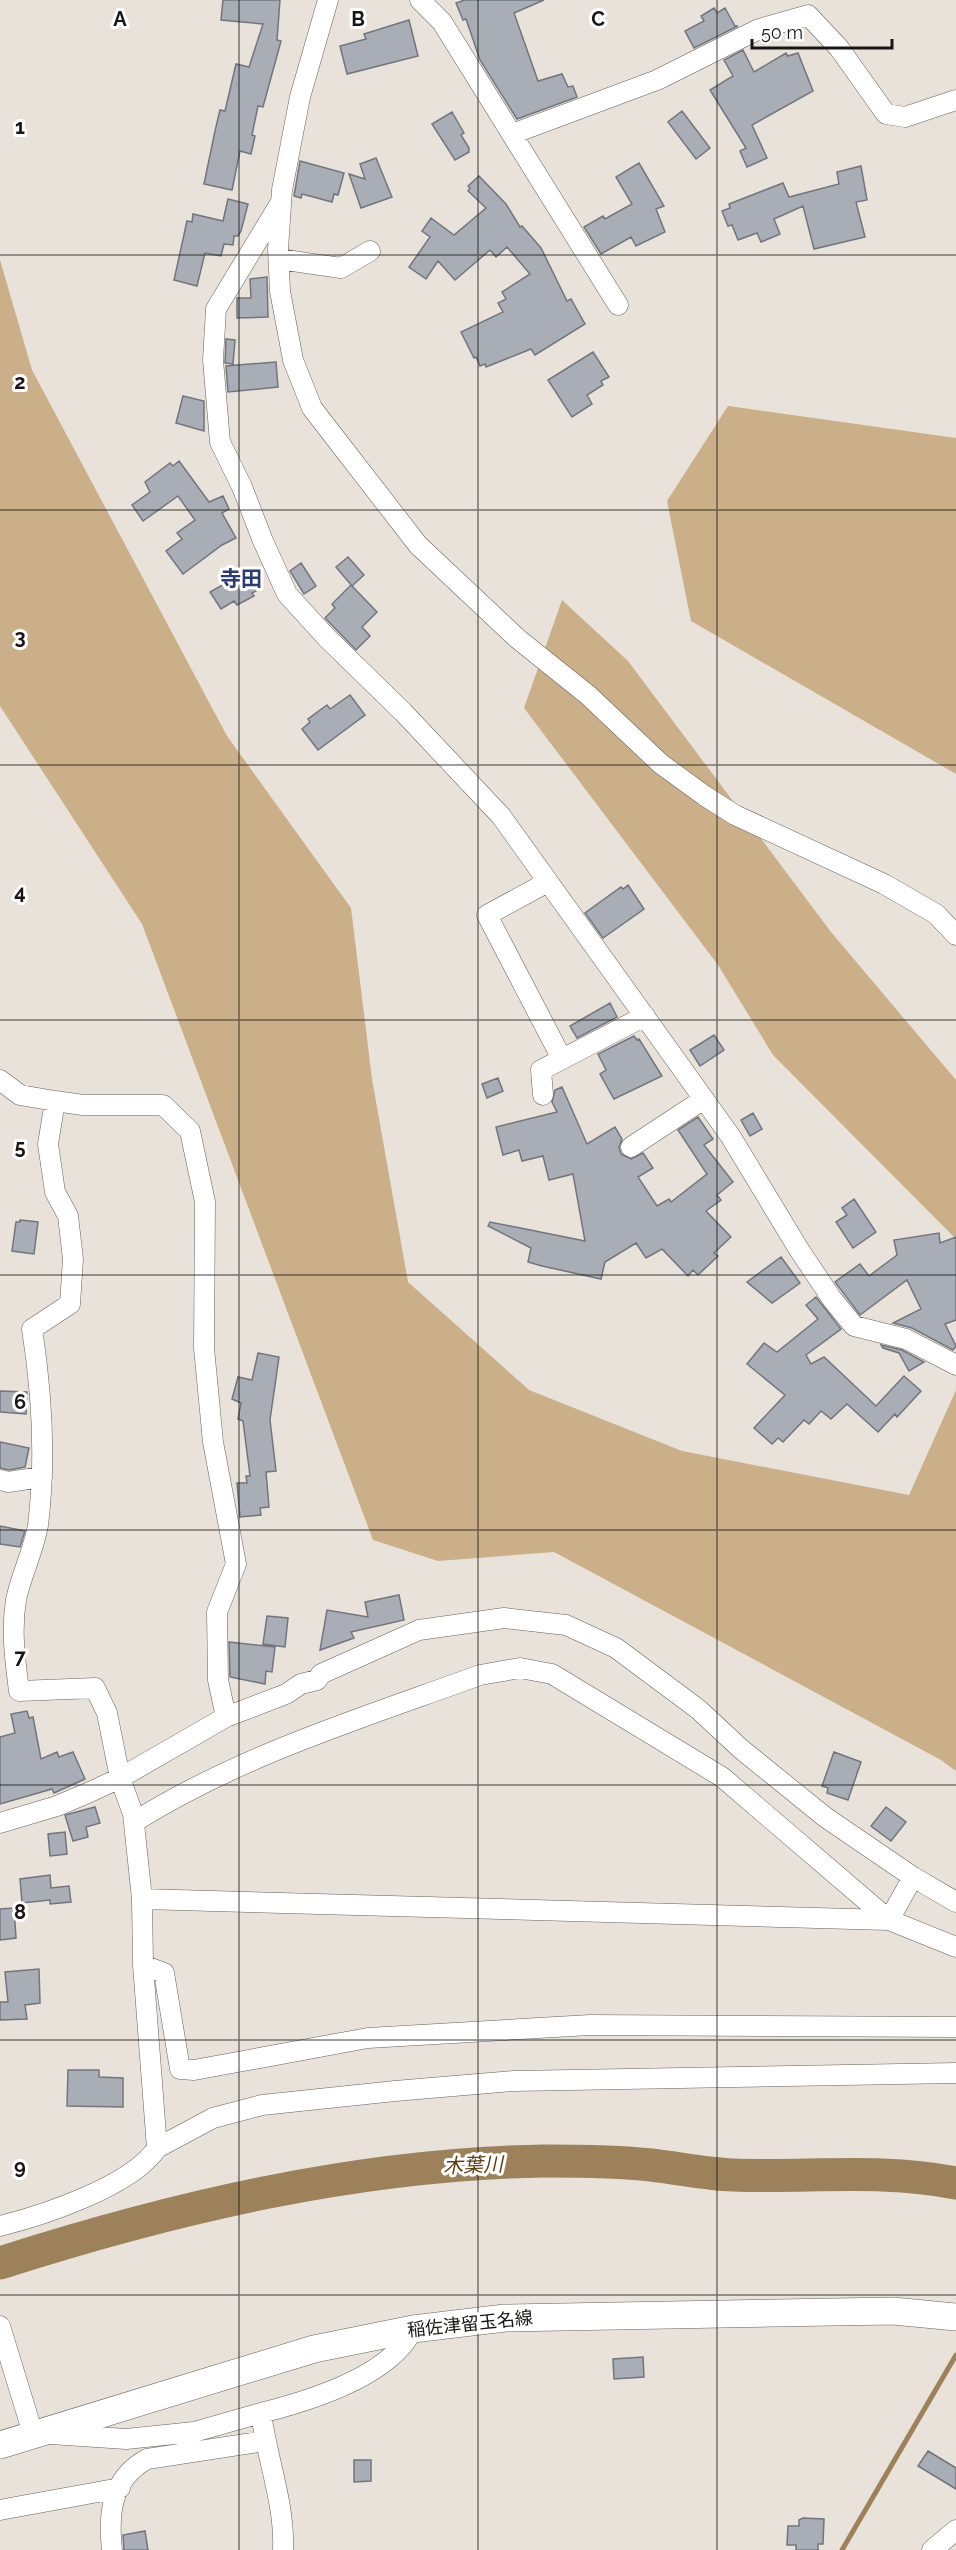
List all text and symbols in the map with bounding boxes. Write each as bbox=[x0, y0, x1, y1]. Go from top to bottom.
text: A bbox=[113, 7, 127, 31]
text: B bbox=[351, 7, 365, 31]
text: C bbox=[591, 7, 605, 31]
scale bar bbox=[752, 12, 892, 50]
text: 50 m bbox=[761, 22, 803, 43]
text: 1 bbox=[15, 115, 25, 139]
text: 2 bbox=[14, 370, 26, 394]
district label: 寺田 bbox=[220, 566, 262, 591]
text: 3 bbox=[14, 625, 26, 649]
text: 4 bbox=[14, 880, 26, 904]
text: 5 bbox=[14, 1135, 26, 1159]
text: 6 bbox=[14, 1390, 26, 1414]
text: 7 bbox=[14, 1645, 26, 1669]
text: 8 bbox=[14, 1900, 26, 1924]
water label: 木葉川 bbox=[443, 2152, 505, 2178]
text: 9 bbox=[14, 2155, 26, 2179]
street label: 稲佐津留玉名線 bbox=[406, 2306, 534, 2341]

